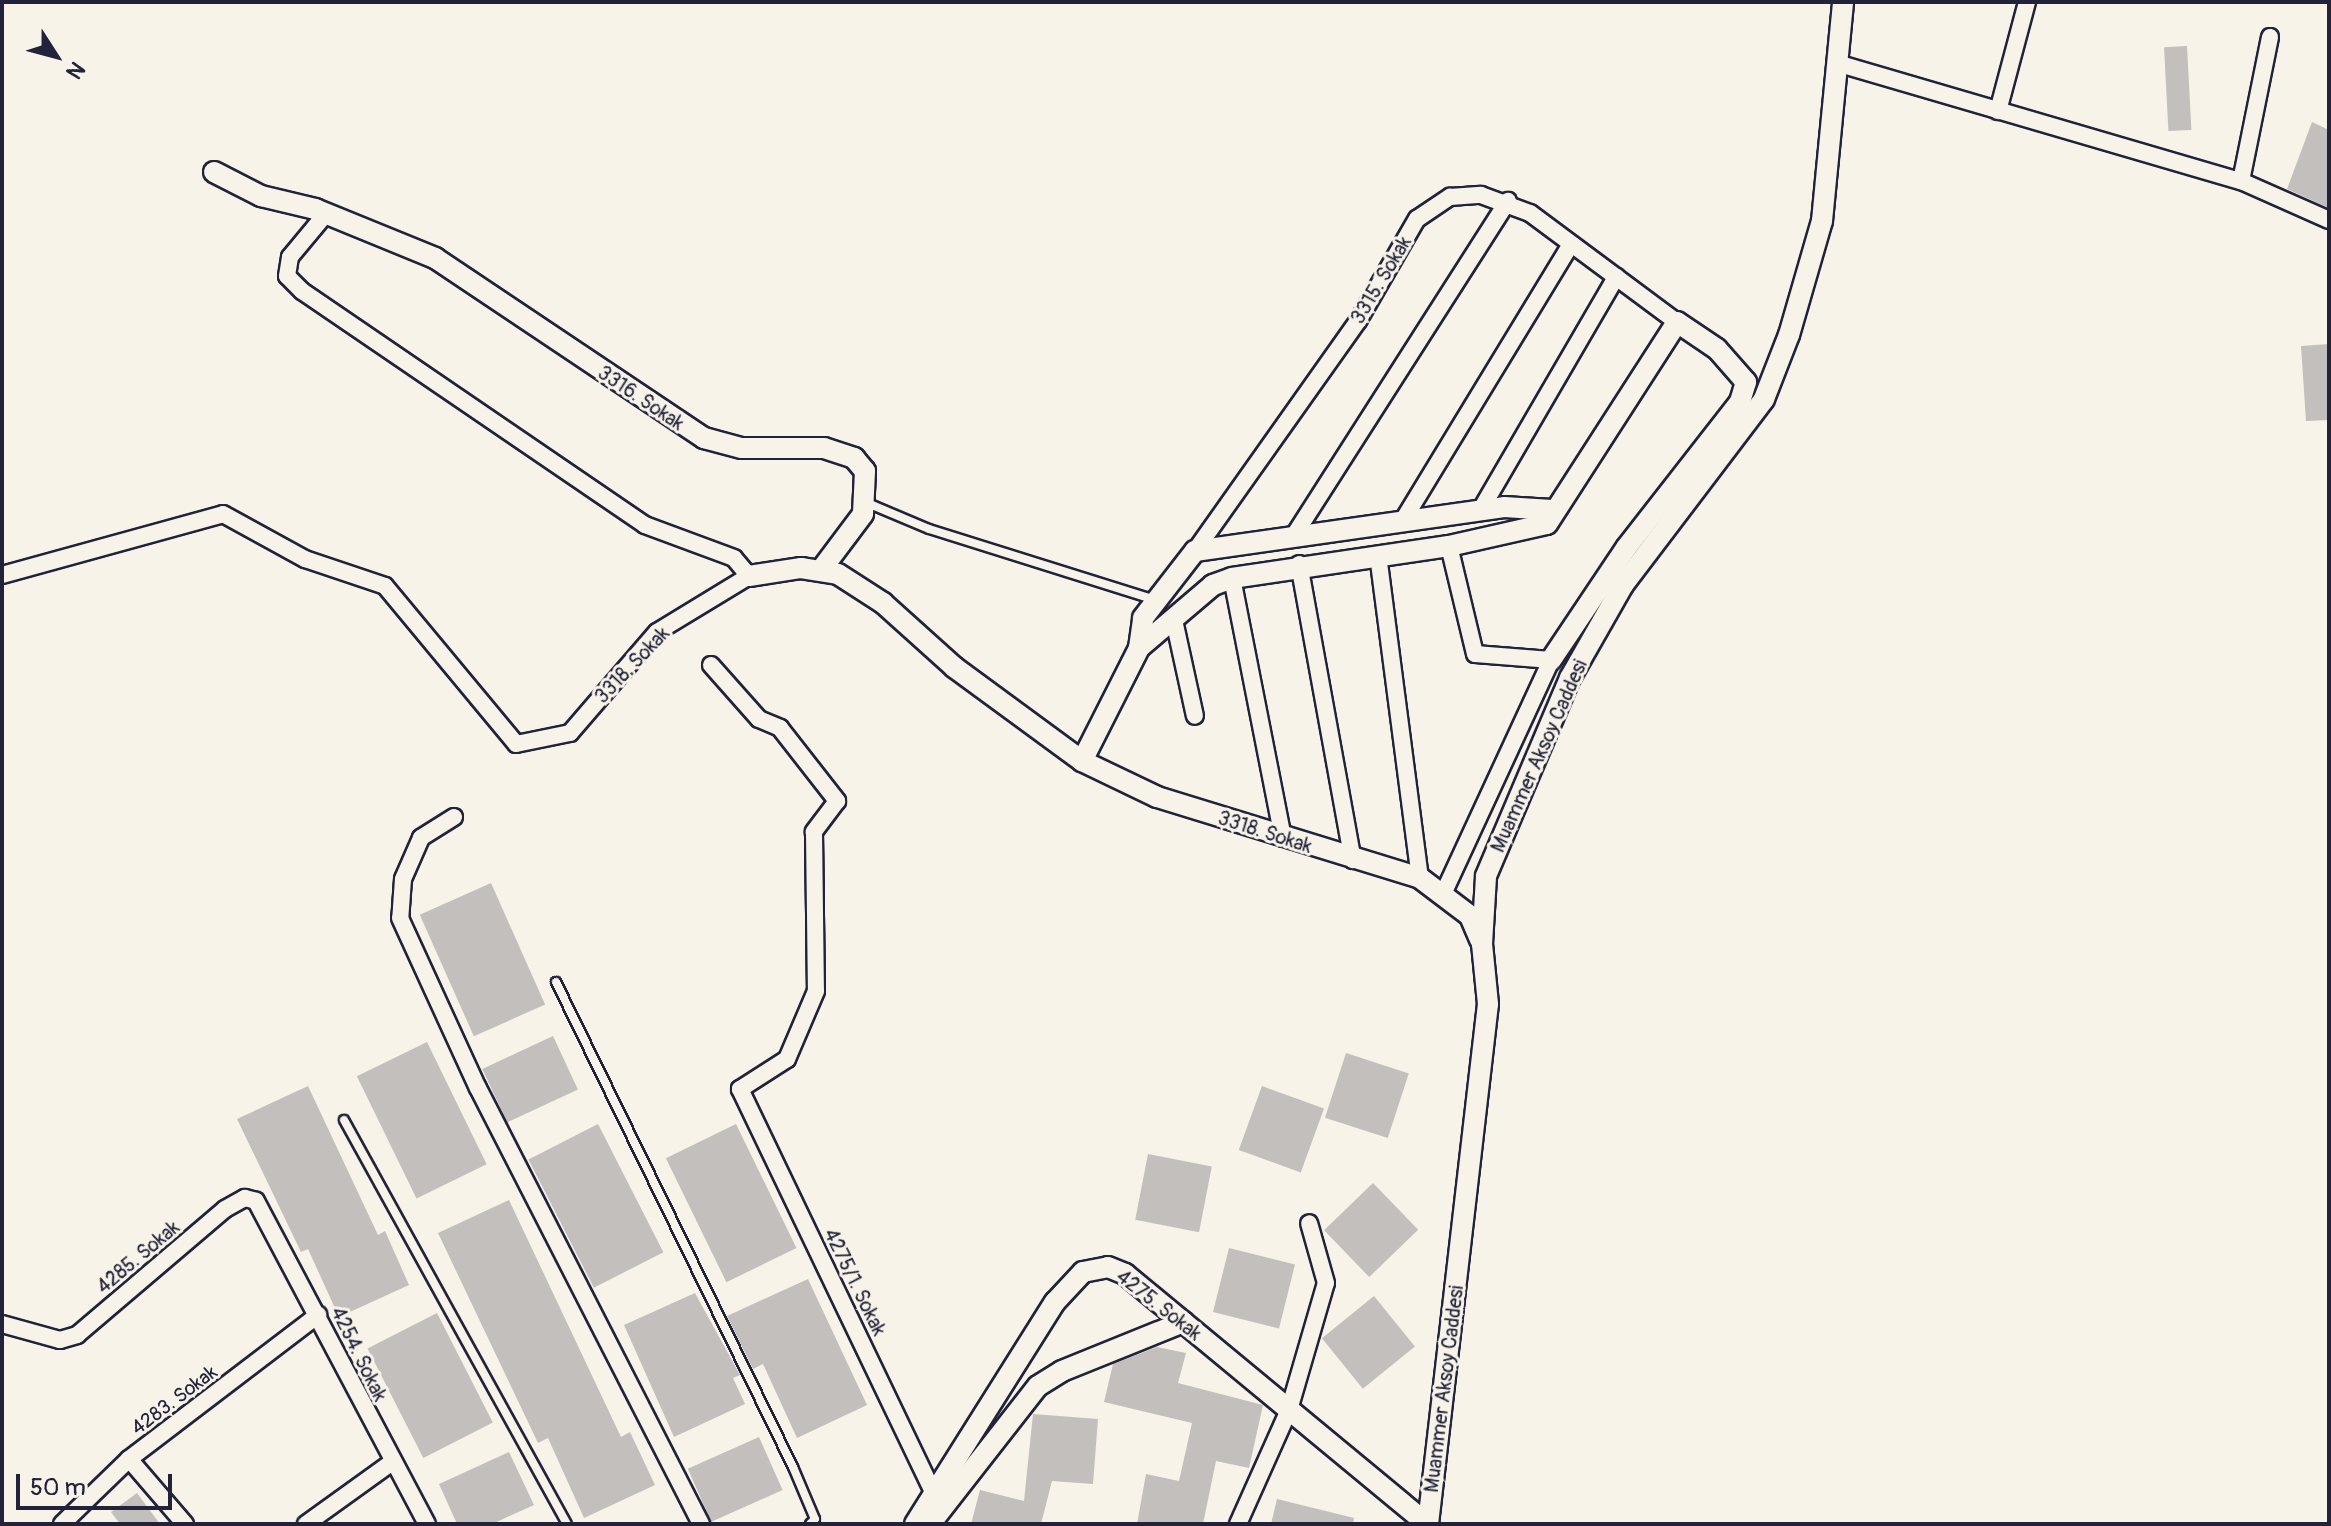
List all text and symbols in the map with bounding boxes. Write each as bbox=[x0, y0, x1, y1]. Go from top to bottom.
north arrow bbox=[16, 16, 96, 96]
text: N bbox=[60, 56, 91, 84]
street label: 3315. Sokak bbox=[1345, 232, 1417, 328]
street label: 3316. Sokak bbox=[593, 360, 689, 436]
street label: 3318. Sokak bbox=[590, 622, 674, 708]
street label: Muammer Aksoy Caddesi bbox=[1486, 656, 1592, 856]
street label: 3318. Sokak bbox=[1215, 806, 1315, 858]
street label: 4285. Sokak bbox=[92, 1215, 184, 1299]
street label: 4275/1. Sokak bbox=[819, 1224, 891, 1340]
street label: 4275. Sokak bbox=[1112, 1264, 1206, 1346]
street label: Muammer Aksoy Caddesi bbox=[1419, 1284, 1469, 1494]
street label: 4254. Sokak bbox=[326, 1303, 392, 1405]
street label: 4283. Sokak bbox=[126, 1360, 222, 1440]
scale bar bbox=[20, 1458, 176, 1508]
text: 50 m bbox=[30, 1473, 86, 1502]

